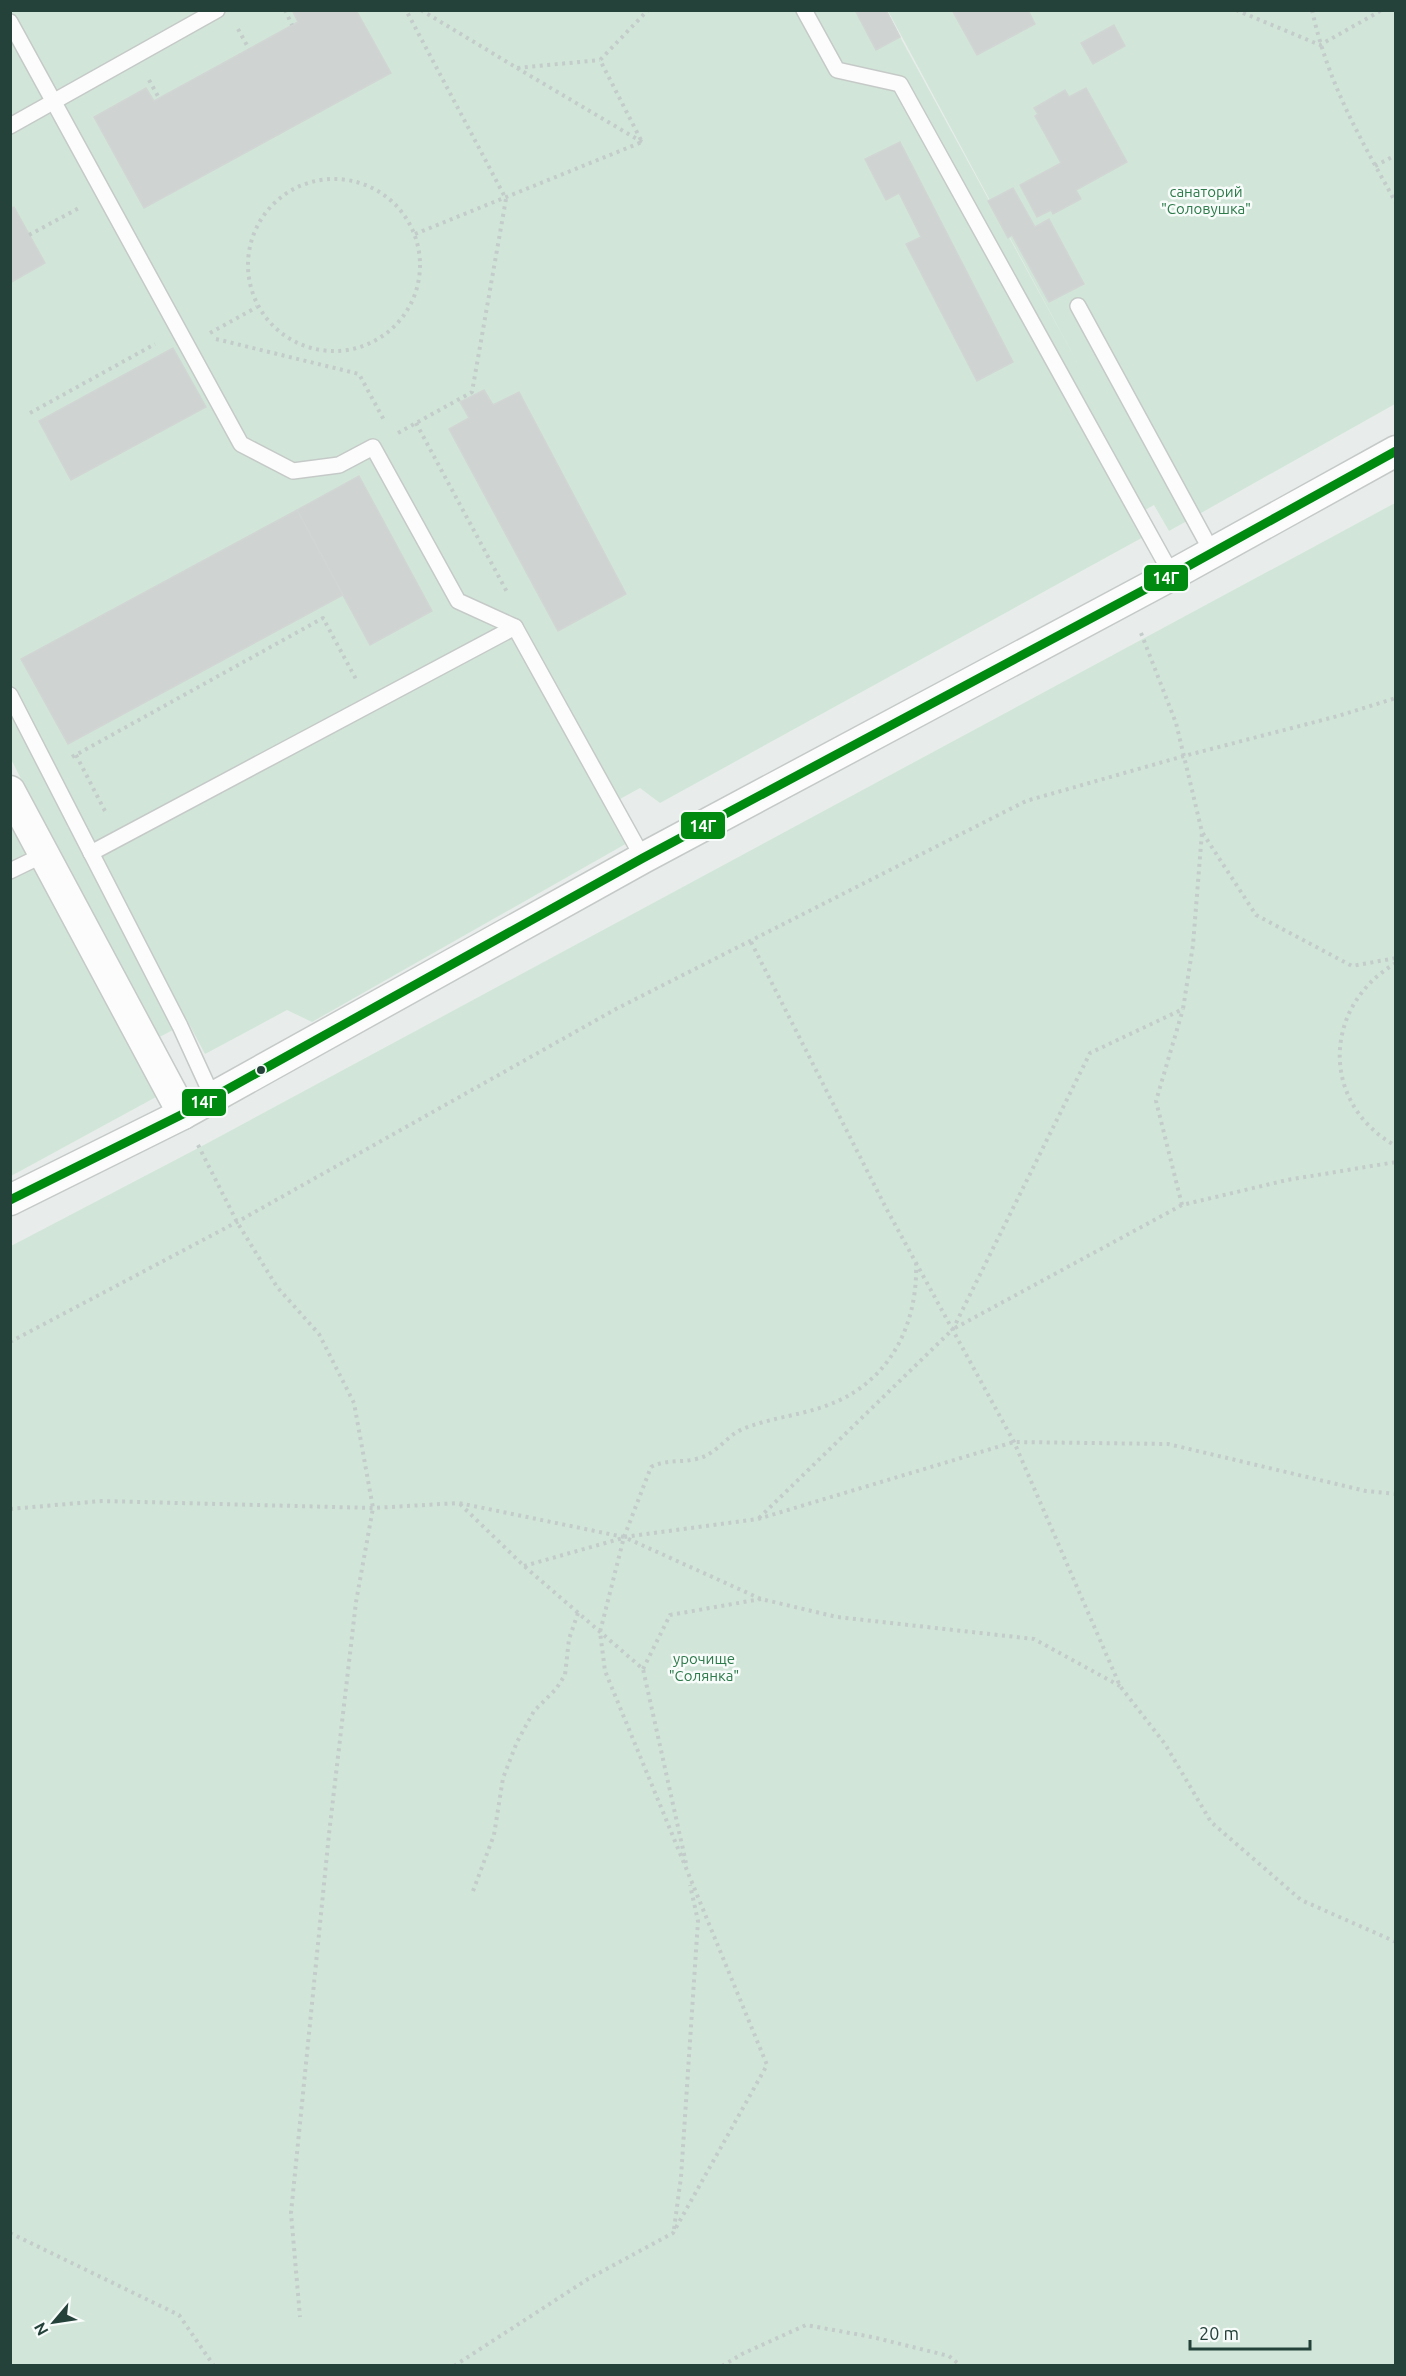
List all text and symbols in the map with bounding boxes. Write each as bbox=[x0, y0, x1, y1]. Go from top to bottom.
park label: cанаторий "Соловушка" bbox=[1161, 183, 1251, 217]
line badge: 14Г bbox=[1143, 564, 1189, 592]
text: 14Г bbox=[1152, 569, 1180, 587]
line badge: 14Г bbox=[680, 811, 726, 840]
text: 14Г bbox=[689, 817, 717, 835]
unlabelled marker bbox=[255, 1064, 267, 1076]
line badge: 14Г bbox=[181, 1088, 227, 1117]
text: 14Г bbox=[190, 1093, 218, 1111]
park label: урочище "Солянка" bbox=[669, 1650, 739, 1684]
north arrow bbox=[24, 2292, 84, 2352]
scale bar bbox=[1190, 2313, 1310, 2351]
text: N bbox=[30, 2320, 52, 2339]
text: 20 m bbox=[1199, 2323, 1239, 2343]

